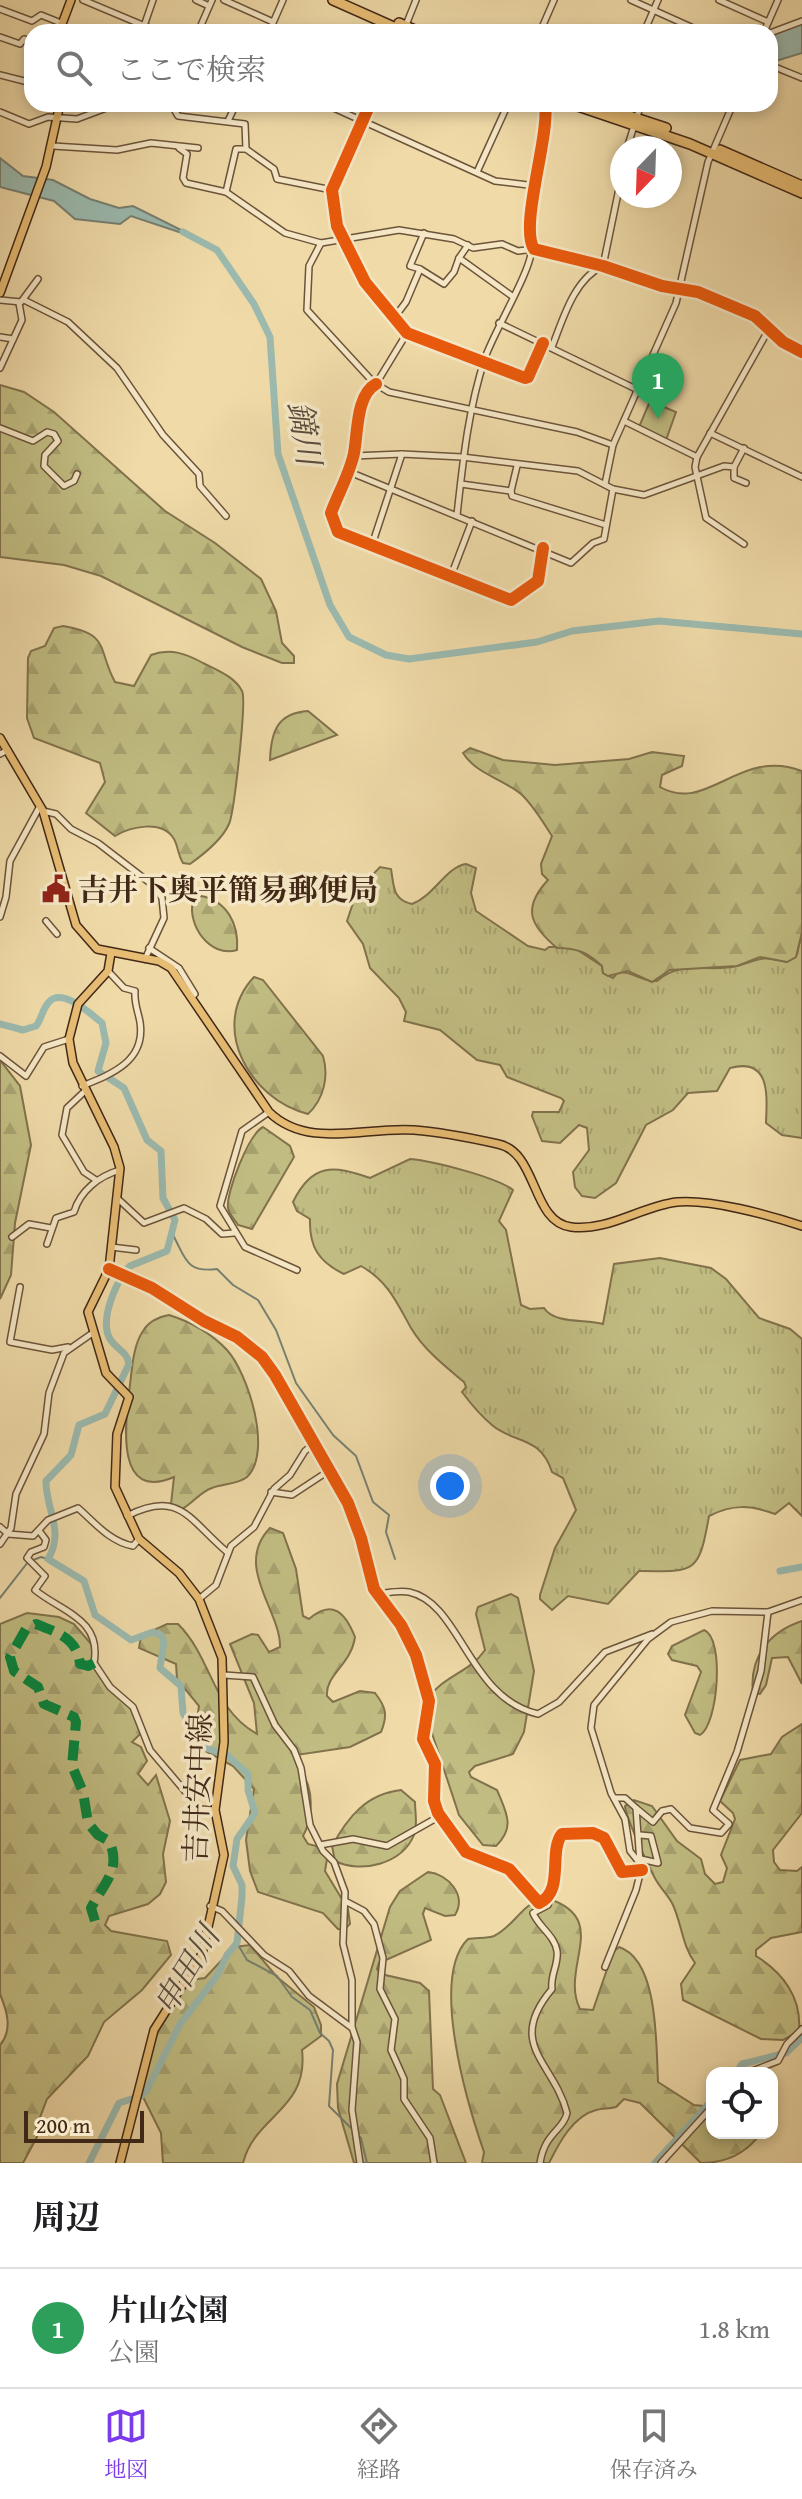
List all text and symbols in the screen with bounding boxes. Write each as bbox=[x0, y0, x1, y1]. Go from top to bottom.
search box bbox=[24, 24, 778, 112]
icon: search bbox=[52, 46, 96, 90]
text: ここで検索 bbox=[116, 47, 266, 91]
north arrow bbox=[610, 136, 682, 208]
pin: 1 bbox=[632, 353, 684, 419]
water label: 鏑川 bbox=[277, 398, 334, 471]
place label: 吉井下奥平簡易郵便局 bbox=[78, 867, 378, 911]
public building icon: 吉井下奥平簡易郵便局 bbox=[41, 874, 71, 904]
your location bbox=[430, 1466, 470, 1506]
street label: 吉井安中線 bbox=[172, 1712, 222, 1864]
water label: 申田川 bbox=[141, 1914, 232, 2023]
map controls bbox=[706, 2067, 778, 2139]
button: locate bbox=[706, 2067, 778, 2139]
scale bar bbox=[24, 2107, 144, 2143]
text: 200 m bbox=[36, 2109, 91, 2141]
text: 周辺 bbox=[32, 2192, 100, 2241]
text: 片山公園 bbox=[108, 2287, 228, 2331]
text: 1 bbox=[51, 2309, 65, 2348]
text: 1.8 km bbox=[698, 2309, 770, 2348]
text: 公園 bbox=[108, 2332, 160, 2371]
tab: 地図 bbox=[104, 2404, 148, 2485]
tab: 経路 bbox=[357, 2404, 401, 2485]
tab: 保存済み bbox=[610, 2404, 698, 2485]

